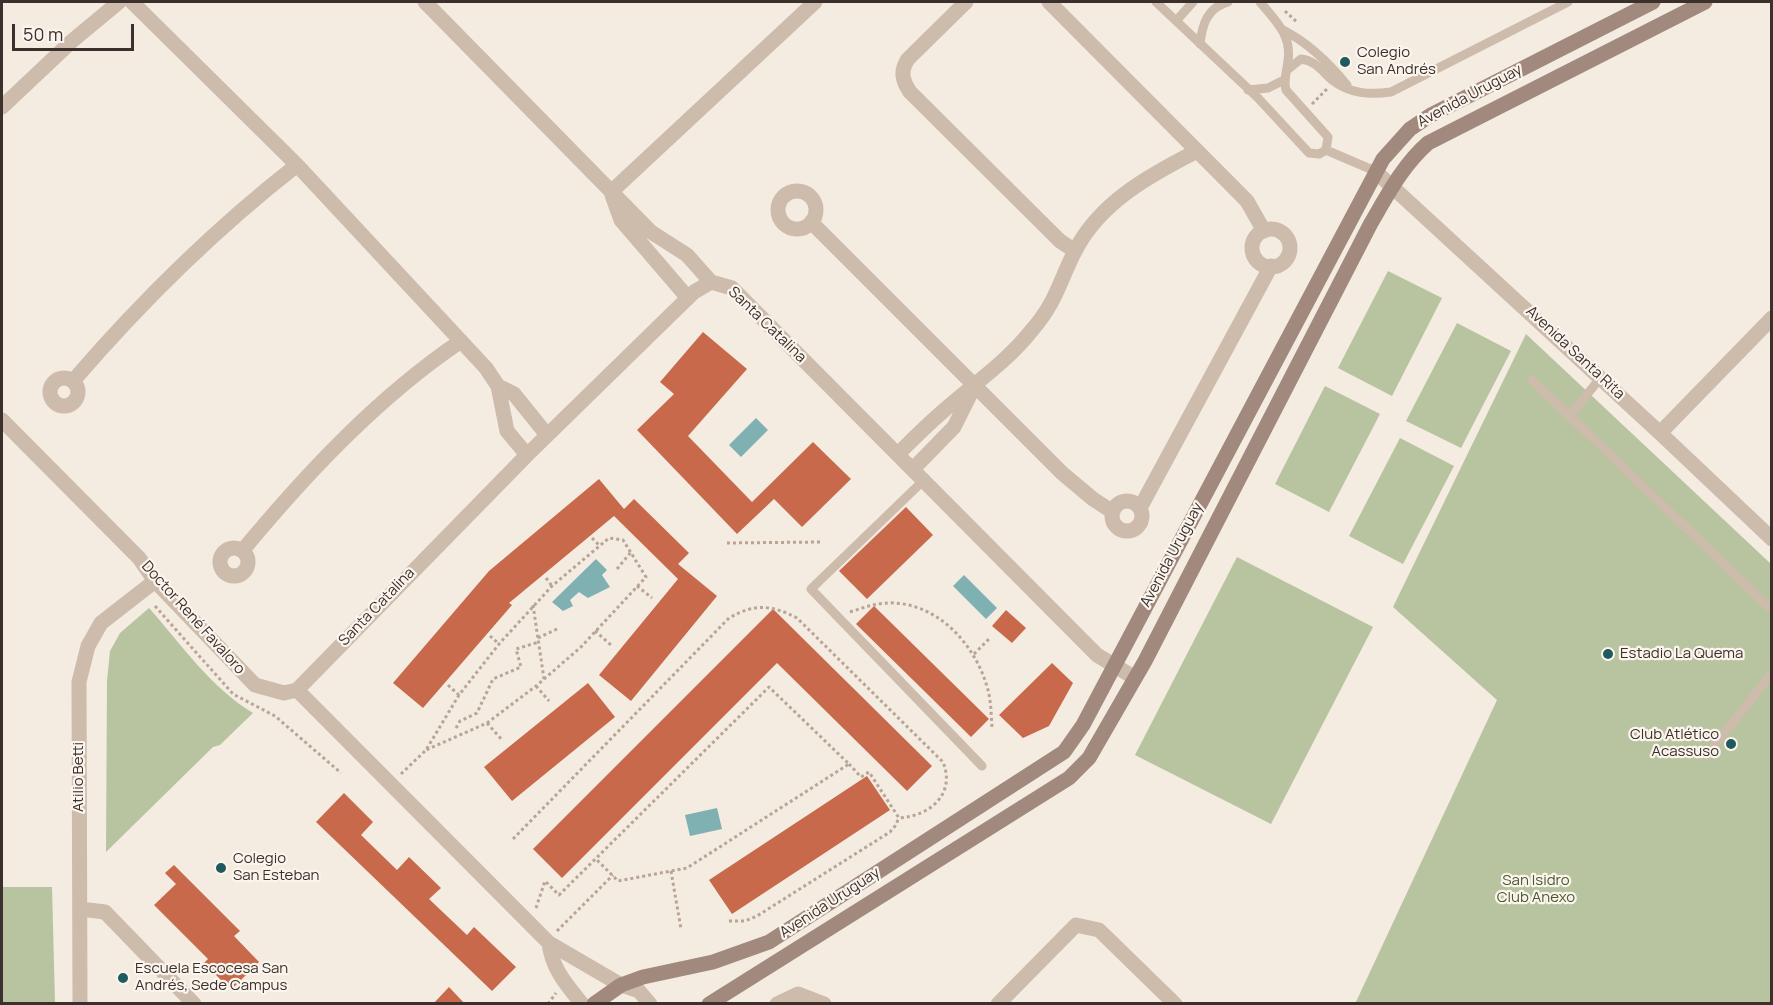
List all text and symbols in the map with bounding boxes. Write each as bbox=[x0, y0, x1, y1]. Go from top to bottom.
scale bar bbox=[15, 12, 136, 50]
text: 50 m bbox=[23, 22, 63, 46]
place label: Colegio San Andrés bbox=[1357, 44, 1436, 79]
marker: Colegio San Andrés bbox=[1338, 55, 1352, 69]
street label: Avenida Uruguay bbox=[1415, 61, 1525, 131]
street label: Santa Catalina bbox=[724, 283, 810, 367]
street label: Avenida Santa Rita bbox=[1522, 303, 1628, 403]
street label: Avenida Uruguay bbox=[1137, 500, 1207, 610]
street label: Doctor René Favaloro bbox=[137, 558, 249, 678]
street label: Santa Catalina bbox=[335, 564, 419, 650]
place label: Estadio La Quema bbox=[1620, 645, 1743, 663]
marker: Estadio La Quema bbox=[1601, 647, 1615, 661]
place label: Club Atlético Acassuso bbox=[1630, 726, 1719, 761]
marker: Club Atlético Acassuso bbox=[1724, 737, 1738, 751]
street label: Atilio Betti bbox=[70, 742, 88, 812]
place label: Colegio San Esteban bbox=[233, 850, 320, 885]
marker: Colegio San Esteban bbox=[214, 861, 228, 875]
street label: Avenida Uruguay bbox=[777, 864, 883, 942]
park label: San Isidro Club Anexo bbox=[1497, 872, 1575, 907]
place label: Escuela Escocesa San Andrés, Sede Campus bbox=[135, 960, 288, 995]
marker: Escuela Escocesa San Andrés, Sede Campus bbox=[116, 971, 130, 985]

